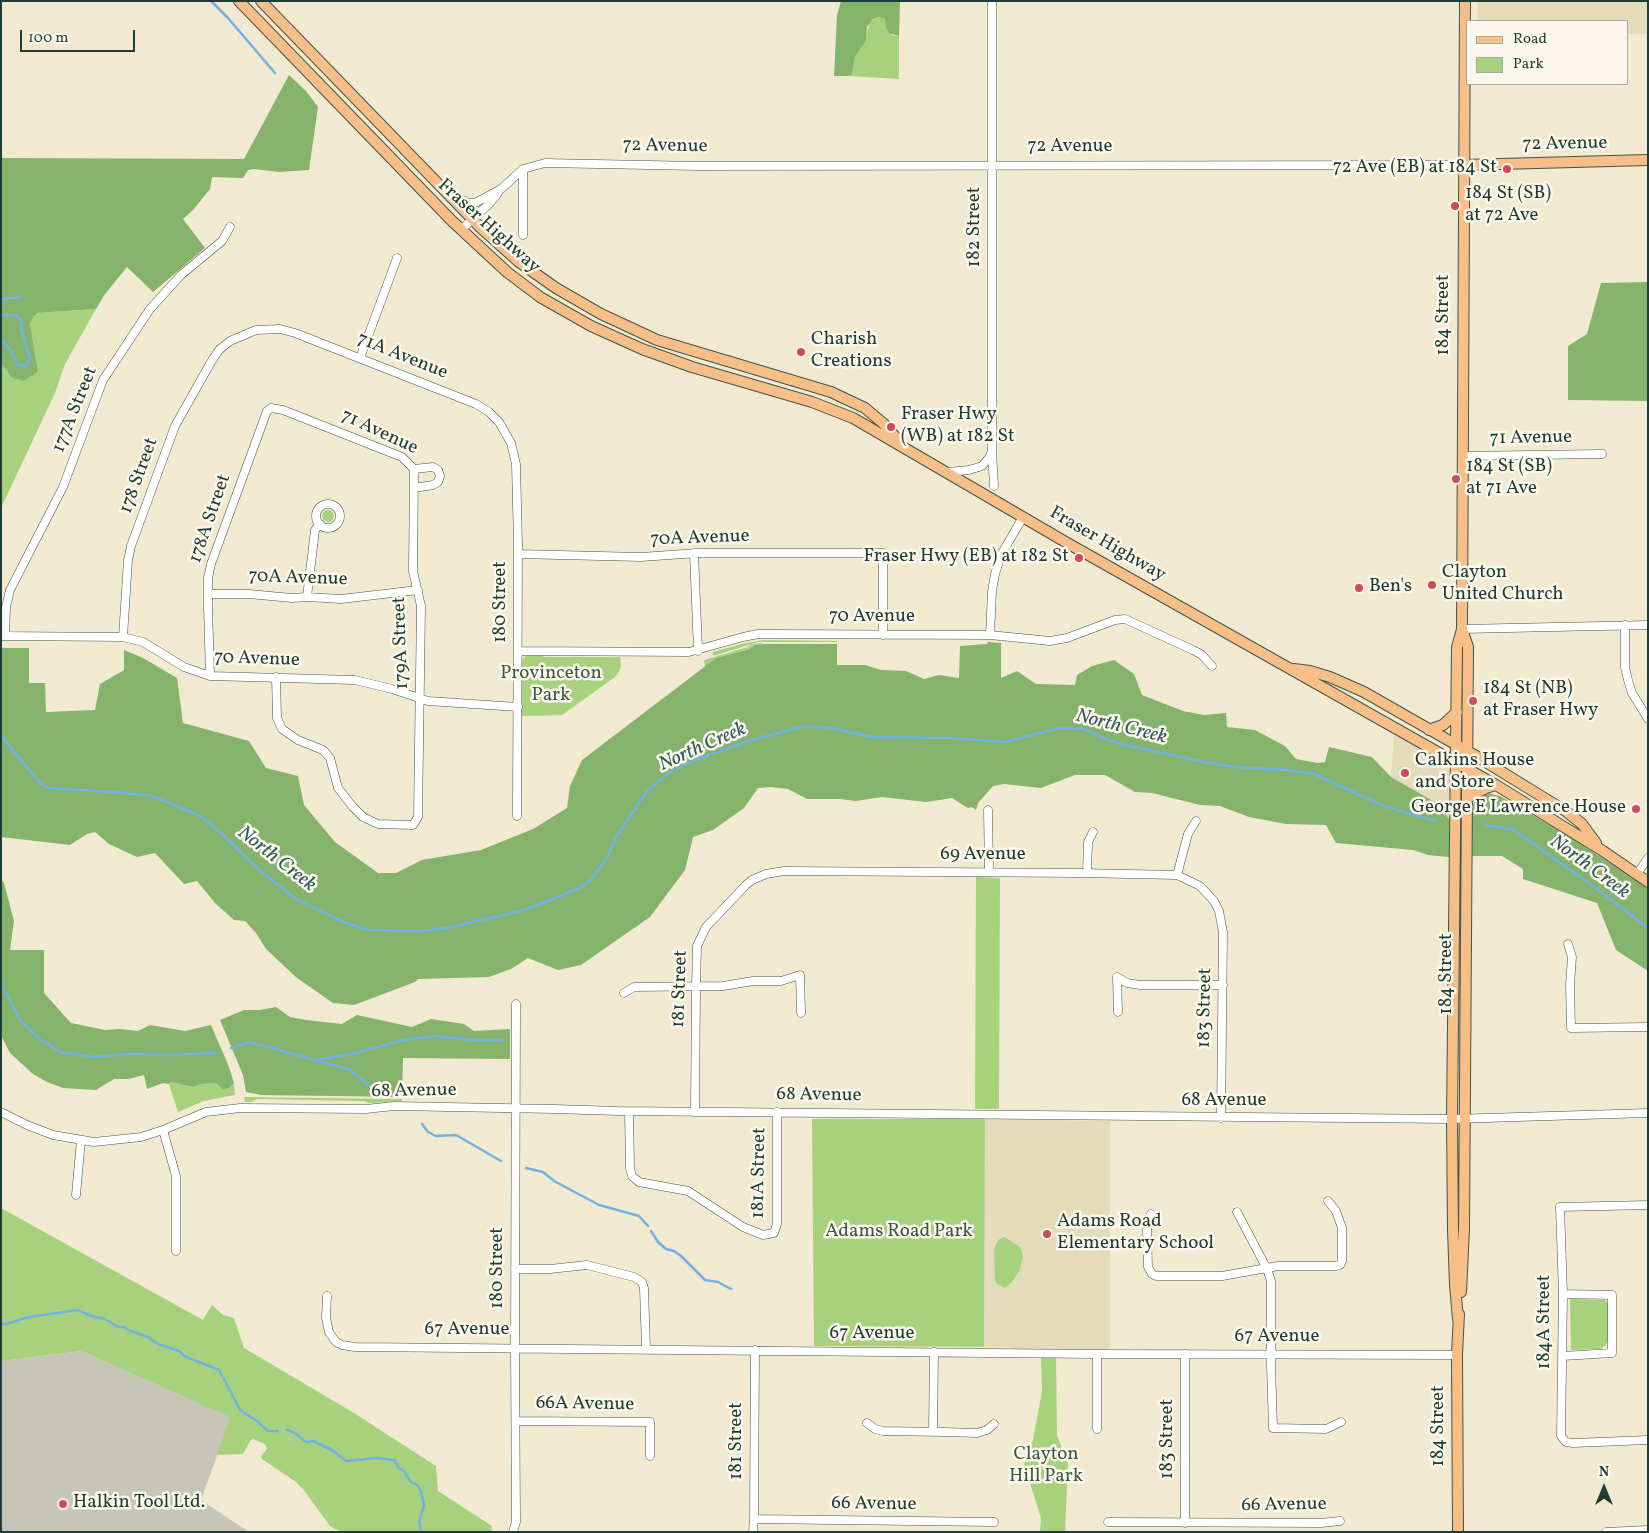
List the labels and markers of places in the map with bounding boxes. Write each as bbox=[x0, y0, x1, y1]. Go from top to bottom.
place label: 72 Ave (EB) at 184 St bbox=[1333, 158, 1497, 180]
marker: 72 Ave (EB) at 184 St bbox=[1501, 163, 1513, 175]
place label: 184 St (SB) at 72 Ave bbox=[1465, 184, 1551, 228]
marker: 184 St (SB) at 72 Ave bbox=[1449, 200, 1461, 212]
place label: Charish Creations bbox=[811, 330, 892, 374]
marker: Charish Creations bbox=[795, 346, 807, 358]
place label: Fraser Hwy (WB) at 182 St bbox=[901, 405, 1015, 449]
marker: Fraser Hwy (WB) at 182 St bbox=[885, 421, 897, 433]
place label: 184 St (SB) at 71 Ave bbox=[1466, 457, 1552, 501]
marker: 184 St (SB) at 71 Ave bbox=[1450, 473, 1462, 485]
place label: Fraser Hwy (EB) at 182 St bbox=[864, 547, 1069, 569]
marker: Fraser Hwy (EB) at 182 St bbox=[1073, 552, 1085, 564]
place label: Clayton United Church bbox=[1442, 563, 1564, 607]
place label: Ben's bbox=[1369, 577, 1412, 599]
marker: Clayton United Church bbox=[1426, 579, 1438, 591]
marker: Ben's bbox=[1353, 582, 1365, 594]
place label: 184 St (NB) at Fraser Hwy bbox=[1483, 679, 1598, 723]
marker: 184 St (NB) at Fraser Hwy bbox=[1467, 695, 1479, 707]
place label: Calkins House and Store bbox=[1415, 751, 1534, 795]
marker: Calkins House and Store bbox=[1399, 767, 1411, 779]
place label: George E Lawrence House bbox=[1411, 798, 1626, 820]
marker: George E Lawrence House bbox=[1630, 803, 1642, 815]
place label: Adams Road Elementary School bbox=[1057, 1212, 1214, 1256]
marker: Adams Road Elementary School bbox=[1041, 1228, 1053, 1240]
place label: Halkin Tool Ltd. bbox=[73, 1493, 205, 1515]
marker: Halkin Tool Ltd. bbox=[57, 1498, 69, 1510]

